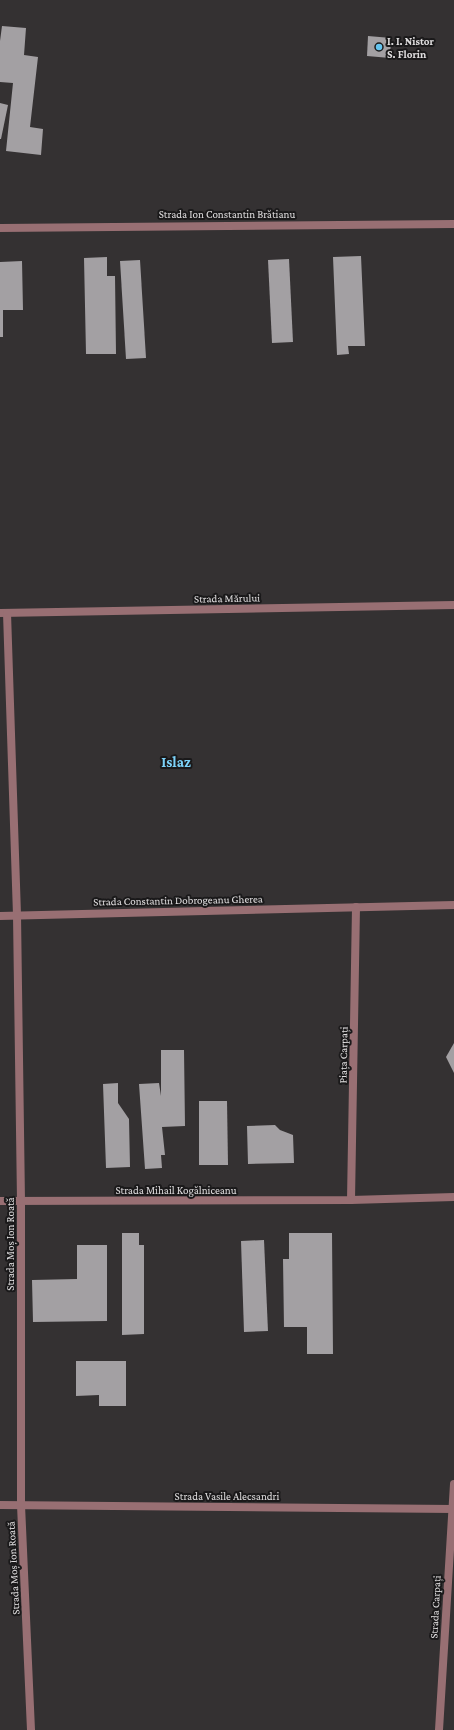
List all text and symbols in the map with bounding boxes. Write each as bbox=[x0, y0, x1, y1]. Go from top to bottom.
place label: I. I. Nistor S. Florin bbox=[387, 35, 434, 60]
marker: I. I. Nistor S. Florin bbox=[374, 42, 384, 52]
street label: Strada Ion Constantin Brătianu bbox=[159, 208, 295, 220]
street label: Strada Mărului bbox=[194, 591, 260, 605]
district label: Islaz bbox=[161, 754, 191, 770]
street label: Strada Constantin Dobrogeanu Gherea bbox=[93, 893, 263, 908]
street label: Piața Carpați bbox=[337, 1026, 351, 1084]
street label: Strada Mihail Kogălniceanu bbox=[115, 1184, 237, 1197]
street label: Strada Moș Ion Roată bbox=[4, 1197, 18, 1291]
street label: Strada Vasile Alecsandri bbox=[175, 1490, 280, 1502]
street label: Strada Moș Ion Roată bbox=[5, 1521, 23, 1615]
street label: Strada Carpați bbox=[427, 1575, 445, 1639]

